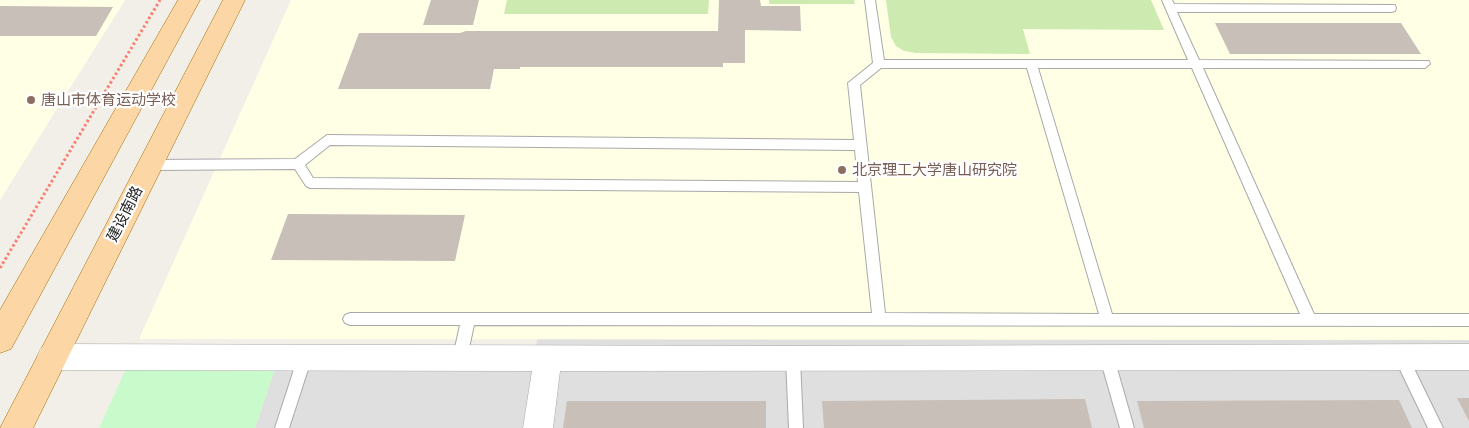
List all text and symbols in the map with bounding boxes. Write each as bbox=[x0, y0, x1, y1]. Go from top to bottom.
place label: 唐山市体育运动学校 bbox=[41, 91, 176, 109]
marker: 唐山市体育运动学校 bbox=[25, 94, 37, 106]
place label: 北京理工大学唐山研究院 bbox=[852, 161, 1017, 179]
marker: 北京理工大学唐山研究院 bbox=[836, 164, 848, 176]
street label: 建设南路 bbox=[103, 183, 147, 245]

